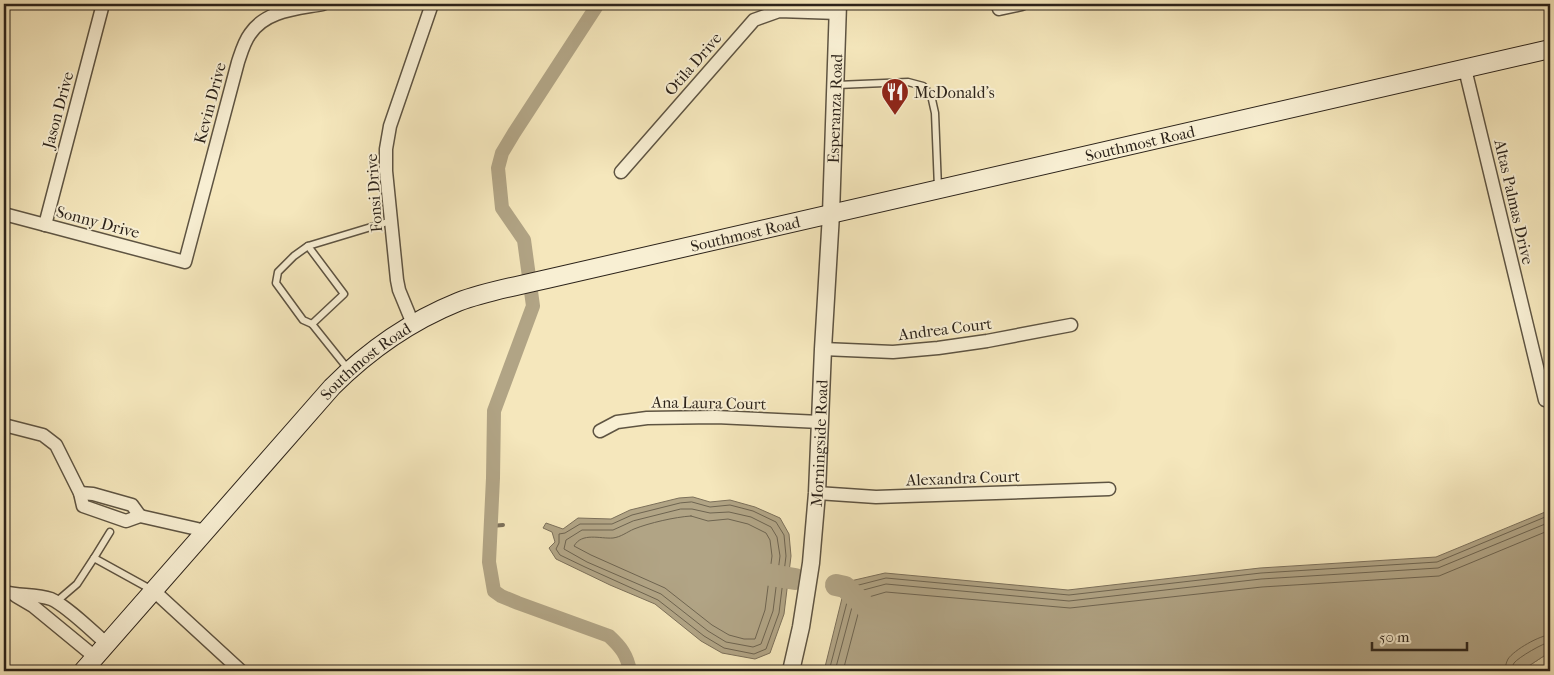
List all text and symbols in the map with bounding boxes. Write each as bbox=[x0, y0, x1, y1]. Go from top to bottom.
street label: Otila Drive bbox=[660, 28, 726, 99]
street label: Esperanza Road bbox=[823, 53, 846, 164]
street label: Kevin Drive bbox=[190, 60, 230, 146]
street label: Jason Drive bbox=[38, 69, 77, 152]
restaurant icon: McDonald's bbox=[880, 77, 910, 116]
place label: McDonald's bbox=[914, 83, 995, 102]
street label: Southmost Road bbox=[1083, 121, 1197, 165]
street label: Altas Palmas Drive bbox=[1490, 137, 1538, 266]
street label: Fonsi Drive bbox=[362, 153, 386, 233]
street label: Sonny Drive bbox=[54, 202, 142, 242]
street label: Southmost Road bbox=[688, 212, 802, 255]
street label: Andrea Court bbox=[896, 314, 993, 344]
street label: Southmost Road bbox=[316, 318, 414, 404]
street label: Morningside Road bbox=[806, 379, 831, 508]
street label: Ana Laura Court bbox=[651, 392, 767, 414]
street label: Alexandra Court bbox=[905, 467, 1021, 490]
scale bar bbox=[1372, 620, 1466, 652]
text: 50 m bbox=[1379, 628, 1410, 646]

